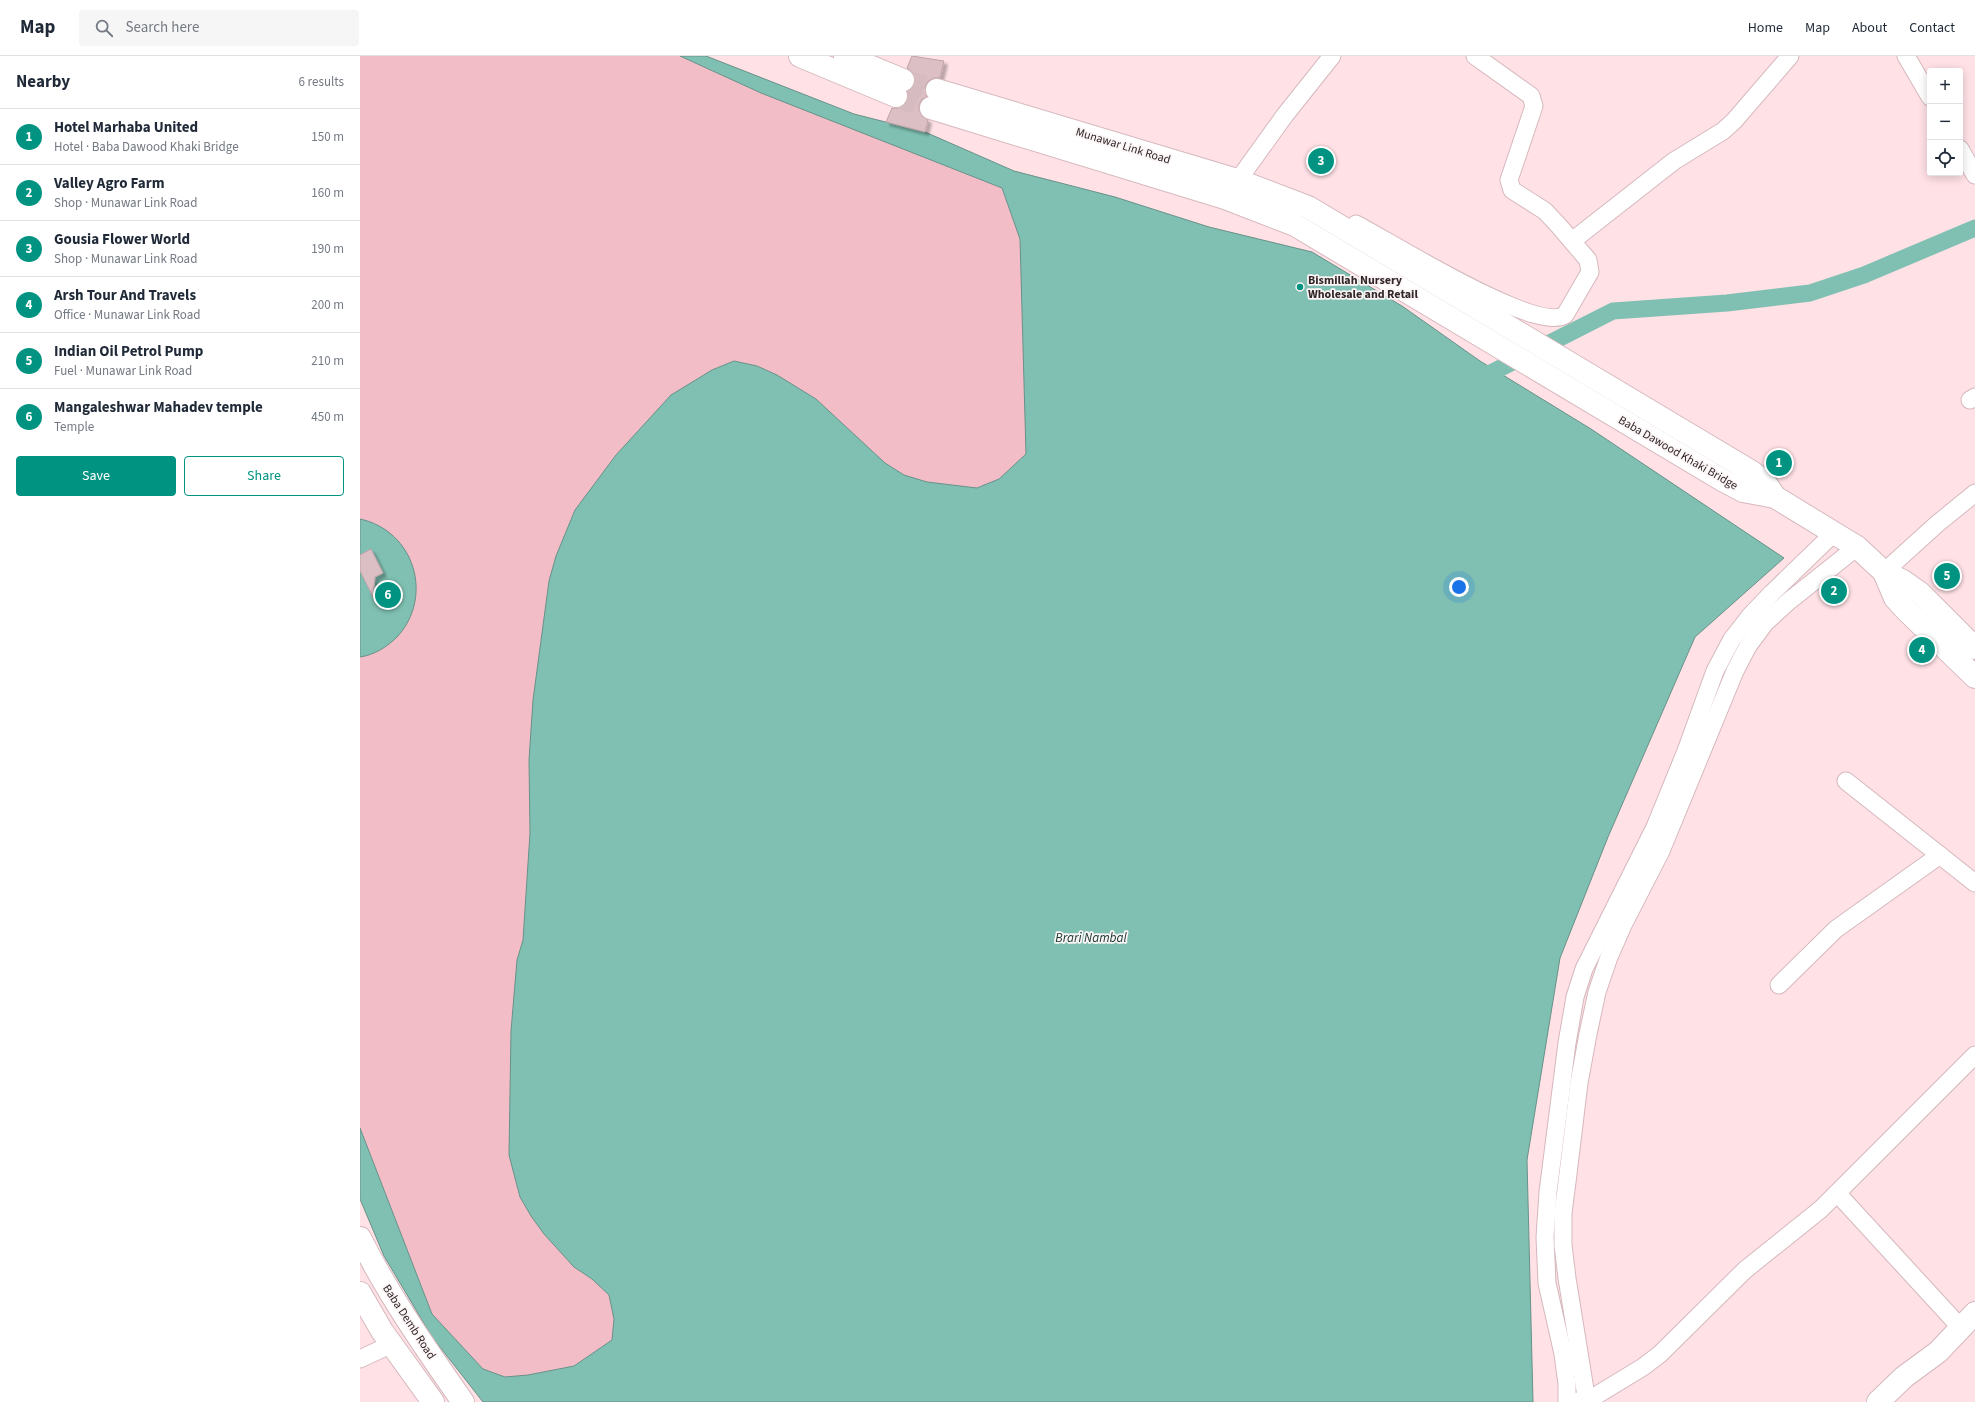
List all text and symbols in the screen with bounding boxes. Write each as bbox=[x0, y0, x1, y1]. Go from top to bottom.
search box bbox=[79, 10, 359, 46]
text: Map bbox=[20, 14, 55, 41]
icon: search bbox=[93, 17, 115, 39]
text: Search here bbox=[125, 17, 199, 38]
text: Home bbox=[1748, 18, 1783, 38]
text: Map bbox=[1805, 18, 1830, 38]
text: About bbox=[1852, 18, 1887, 38]
text: Contact bbox=[1909, 18, 1955, 38]
map controls bbox=[1927, 68, 1963, 176]
button: + bbox=[1927, 68, 1963, 104]
text: Nearby bbox=[16, 70, 70, 94]
text: 6 results bbox=[299, 73, 344, 91]
button: − bbox=[1927, 104, 1963, 140]
text: Hotel Marhaba United bbox=[54, 117, 198, 138]
street label: Munawar Link Road bbox=[1073, 123, 1173, 169]
text: 1 bbox=[26, 128, 32, 146]
text: 150 m bbox=[311, 128, 344, 146]
text: Hotel · Baba Dawood Khaki Bridge bbox=[54, 138, 239, 156]
button: locate bbox=[1927, 140, 1963, 176]
pin: 3 bbox=[1308, 146, 1334, 176]
text: Valley Agro Farm bbox=[54, 173, 165, 194]
text: 2 bbox=[26, 184, 32, 202]
text: 160 m bbox=[311, 184, 344, 202]
text: Shop · Munawar Link Road bbox=[54, 194, 197, 212]
text: Gousia Flower World bbox=[54, 229, 190, 250]
text: 3 bbox=[26, 240, 32, 258]
text: 190 m bbox=[311, 240, 344, 258]
text: Shop · Munawar Link Road bbox=[54, 250, 197, 268]
place label: Bismillah Nursery Wholesale and Retail bbox=[1308, 272, 1418, 303]
marker: Bismillah Nursery Wholesale and Retail bbox=[1295, 282, 1305, 292]
text: Arsh Tour And Travels bbox=[54, 285, 196, 306]
text: 4 bbox=[26, 296, 32, 314]
text: 200 m bbox=[311, 296, 344, 314]
text: Office · Munawar Link Road bbox=[54, 306, 201, 324]
text: Indian Oil Petrol Pump bbox=[54, 341, 203, 362]
text: 5 bbox=[26, 352, 32, 370]
text: 210 m bbox=[311, 352, 344, 370]
text: Fuel · Munawar Link Road bbox=[54, 362, 192, 380]
text: Mangaleshwar Mahadev temple bbox=[54, 397, 263, 418]
text: 6 bbox=[26, 408, 32, 426]
text: 450 m bbox=[311, 408, 344, 426]
street label: Baba Dawood Khaki Bridge bbox=[1615, 412, 1741, 494]
text: Temple bbox=[54, 418, 94, 436]
pin: 1 bbox=[1766, 448, 1792, 478]
button: Save bbox=[16, 456, 176, 496]
button: Share bbox=[184, 456, 344, 496]
pin: 5 bbox=[1934, 561, 1960, 591]
pin: 2 bbox=[1821, 576, 1847, 606]
your location bbox=[1449, 577, 1469, 597]
pin: 6 bbox=[375, 580, 401, 610]
pin: 4 bbox=[1909, 635, 1935, 665]
water label: Brari Nambal bbox=[1055, 929, 1127, 947]
street label: Baba Demb Road bbox=[378, 1281, 440, 1363]

